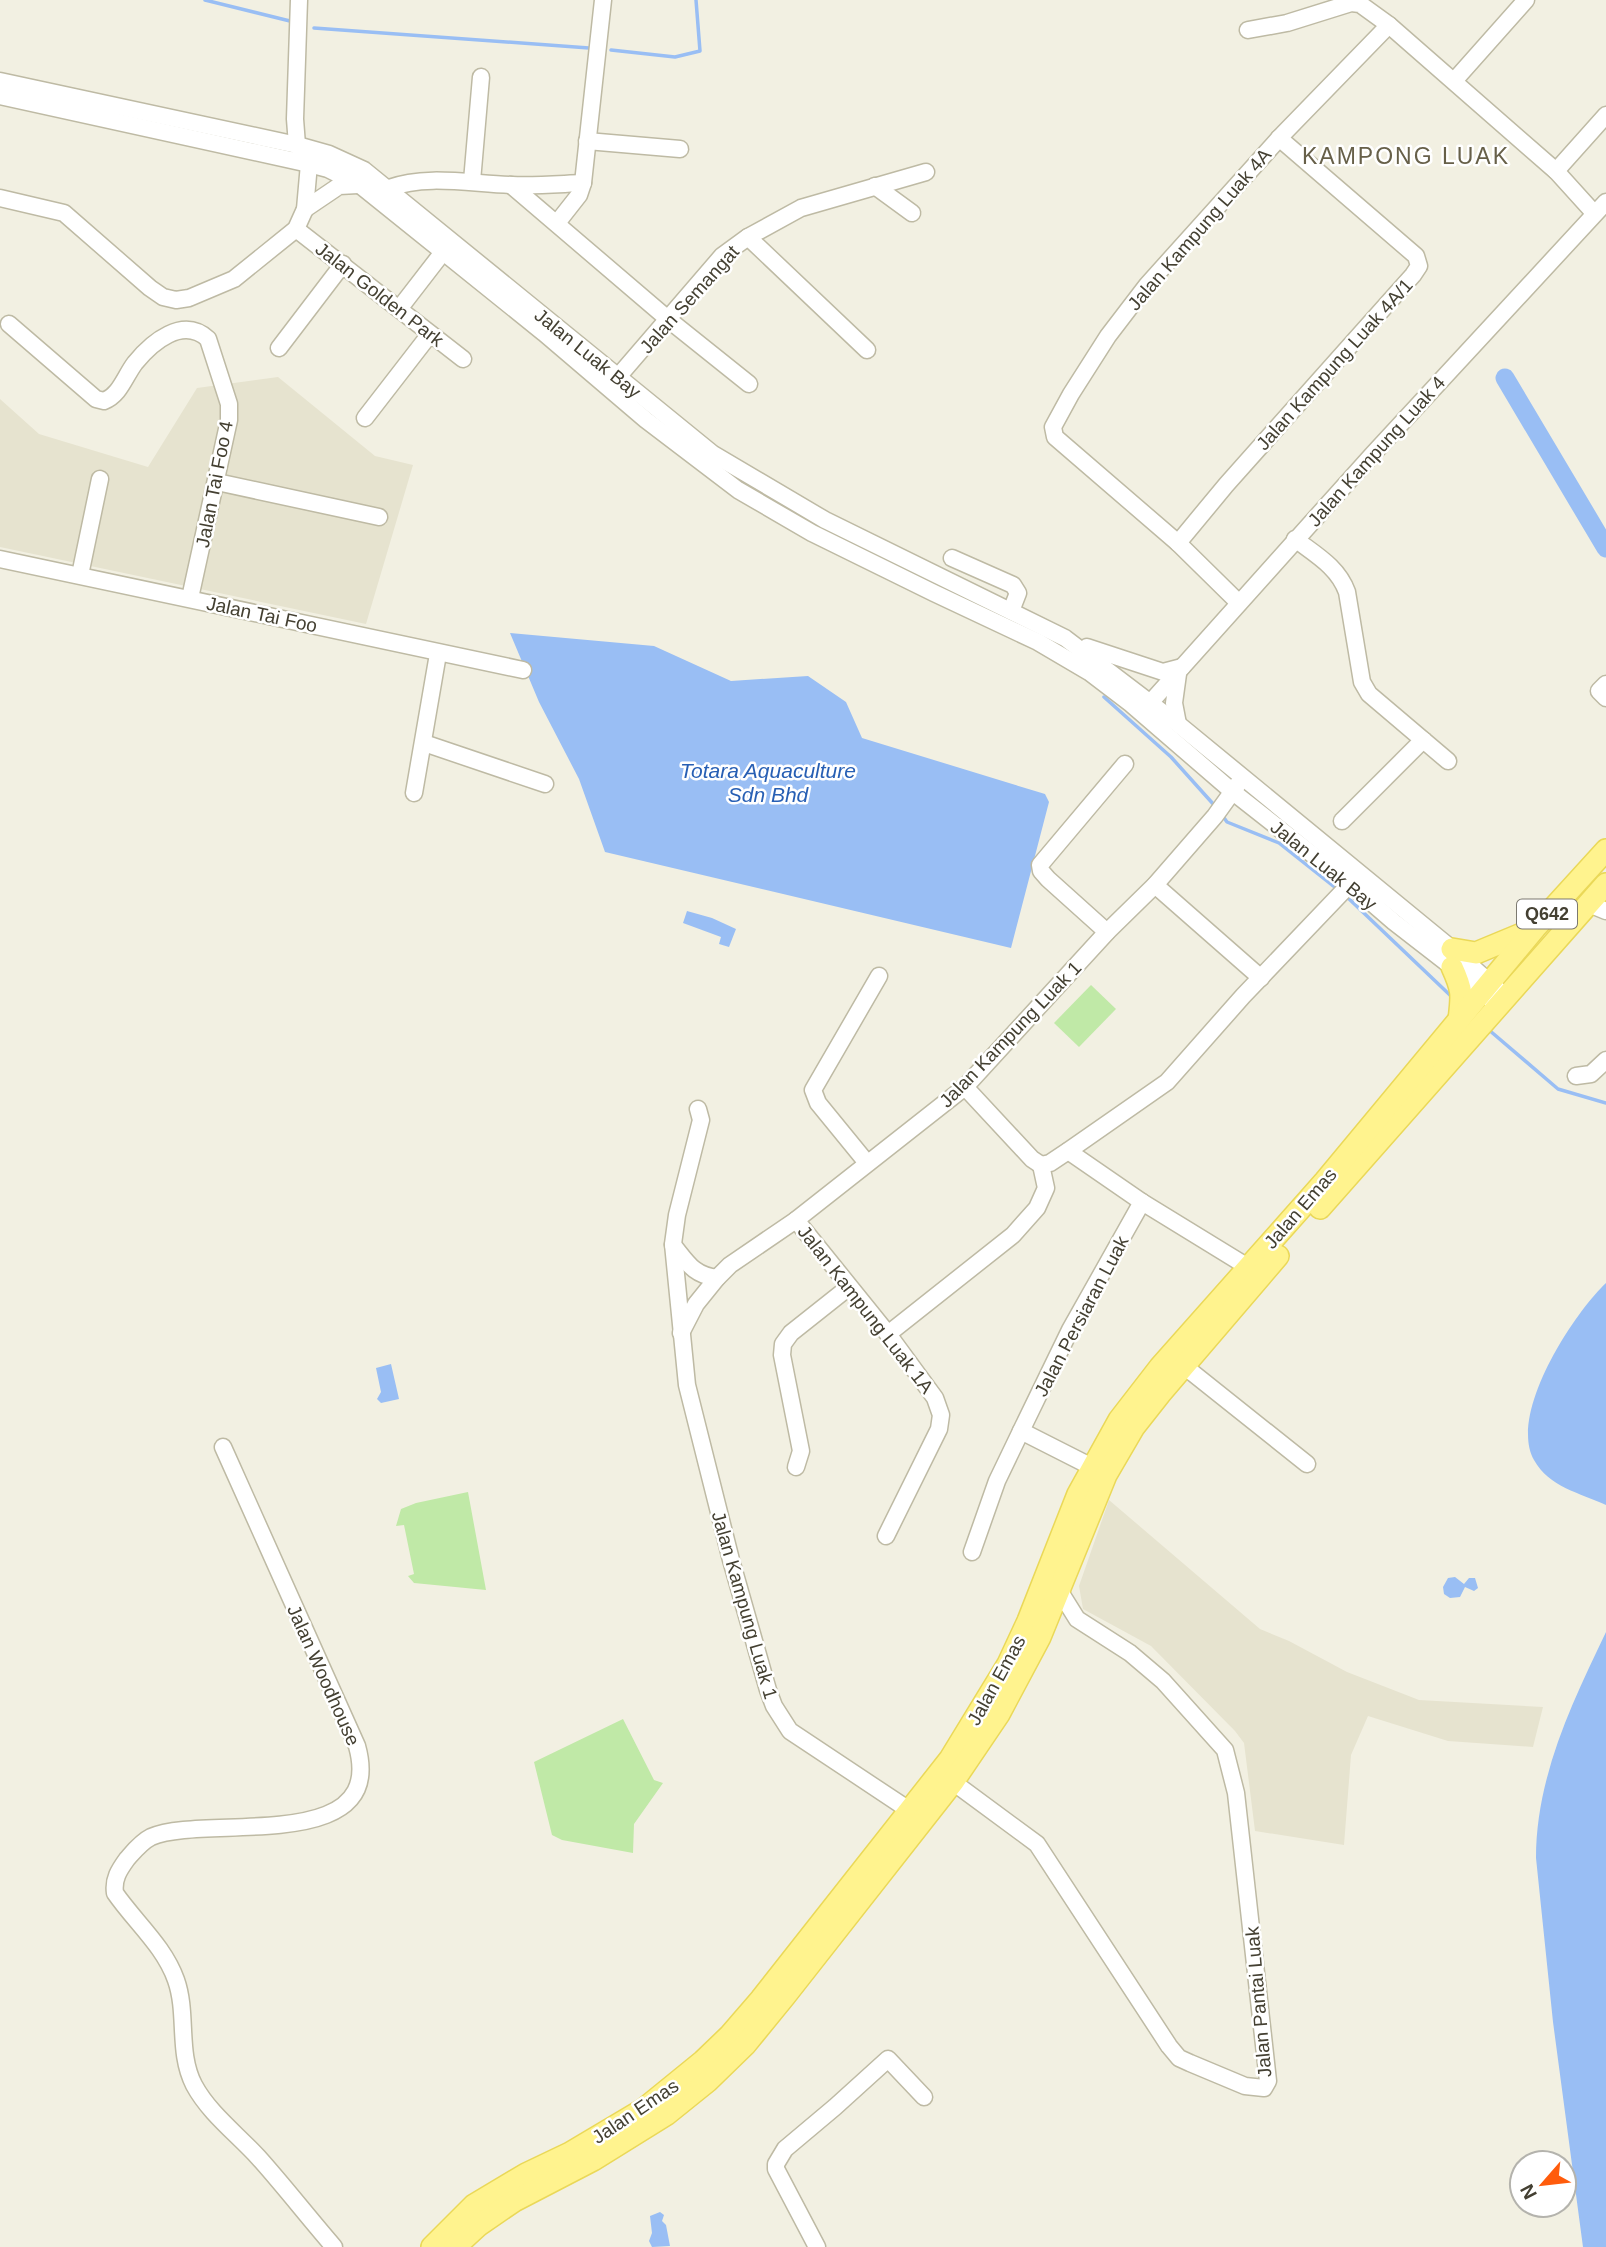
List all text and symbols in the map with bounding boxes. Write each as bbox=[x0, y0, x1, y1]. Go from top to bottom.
district label: KAMPONG LUAK bbox=[1302, 143, 1510, 169]
street label: Jalan Kampung Luak 4A bbox=[1124, 144, 1275, 314]
street label: Jalan Golden Park bbox=[312, 238, 448, 351]
street label: Jalan Semangat bbox=[636, 241, 744, 357]
street label: Jalan Kampung Luak 4A/1 bbox=[1251, 274, 1417, 454]
street label: Jalan Luak Bay bbox=[531, 304, 645, 403]
street label: Jalan Kampung Luak 4 bbox=[1303, 371, 1449, 531]
street label: Jalan Tai Foo 4 bbox=[192, 419, 237, 549]
street label: Jalan Tai Foo bbox=[205, 593, 319, 636]
water label: Totara Aquaculture Sdn Bhd bbox=[680, 759, 856, 806]
street label: Jalan Luak Bay bbox=[1267, 816, 1381, 915]
road number: Q642 bbox=[1517, 900, 1577, 929]
street label: Jalan Kampung Luak 1 bbox=[935, 957, 1085, 1112]
street label: Jalan Emas bbox=[1260, 1164, 1341, 1253]
street label: Jalan Kampung Luak 1A bbox=[794, 1221, 938, 1398]
street label: Jalan Persiaran Luak bbox=[1030, 1232, 1133, 1400]
street label: Jalan Kampung Luak 1 bbox=[708, 1509, 781, 1701]
street label: Jalan Woodhouse bbox=[283, 1602, 364, 1749]
street label: Jalan Emas bbox=[963, 1632, 1030, 1729]
street label: Jalan Pantai Luak bbox=[1241, 1925, 1276, 2078]
street label: Jalan Emas bbox=[588, 2075, 682, 2148]
north arrow bbox=[1508, 2149, 1578, 2219]
text: N bbox=[1516, 2181, 1541, 2203]

